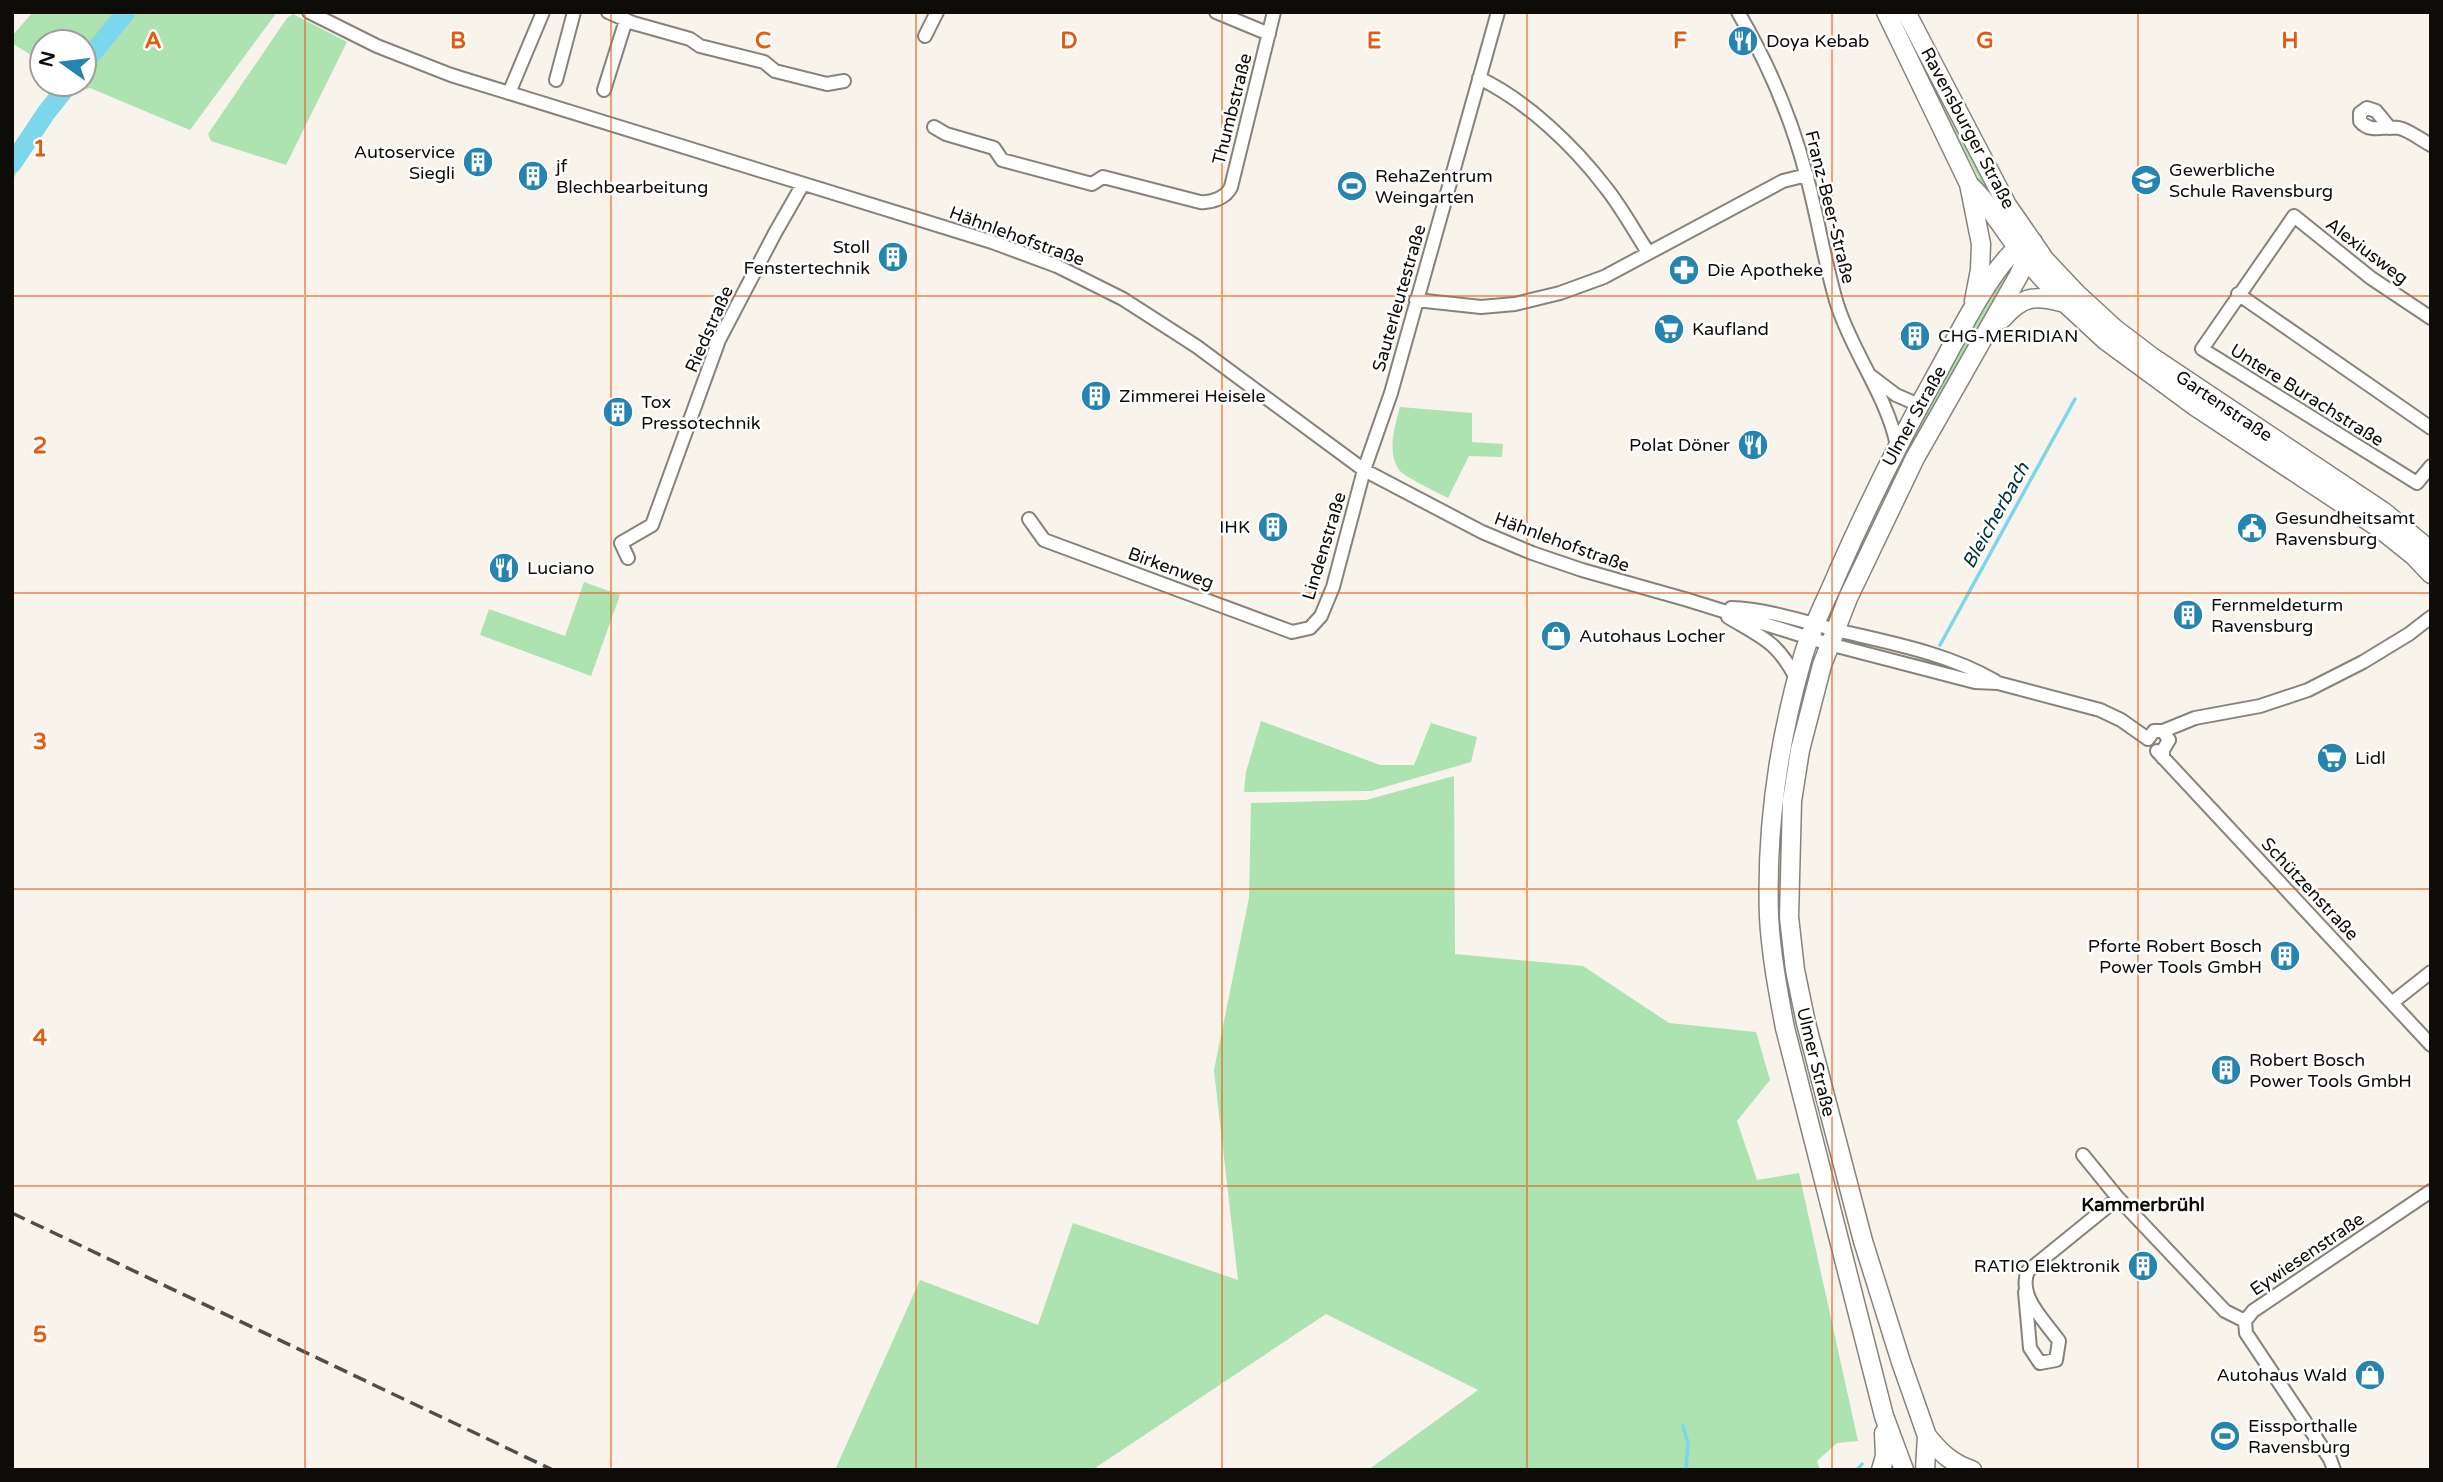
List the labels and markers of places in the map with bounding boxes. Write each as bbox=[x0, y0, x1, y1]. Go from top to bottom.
restaurant icon: Doya Kebab bbox=[1726, 24, 1760, 58]
place label: Doya Kebab bbox=[1766, 30, 1869, 52]
place label: Autoservice Siegli bbox=[354, 141, 455, 184]
building icon: Autoservice Siegli bbox=[461, 145, 495, 179]
place label: jf Blechbearbeitung bbox=[555, 155, 708, 198]
building icon: jf Blechbearbeitung bbox=[516, 159, 550, 193]
place label: Gewerbliche Schule Ravensburg bbox=[2169, 159, 2333, 202]
school or university icon: Gewerbliche Schule Ravensburg bbox=[2129, 163, 2163, 197]
place label: RehaZentrum Weingarten bbox=[1375, 165, 1493, 208]
sports icon: RehaZentrum Weingarten bbox=[1335, 169, 1369, 203]
place label: Stoll Fenstertechnik bbox=[743, 236, 870, 279]
building icon: Stoll Fenstertechnik bbox=[876, 240, 910, 274]
pharmacy icon: Die Apotheke bbox=[1667, 253, 1701, 287]
place label: Die Apotheke bbox=[1707, 259, 1823, 281]
supermarket icon: Kaufland bbox=[1652, 312, 1686, 346]
place label: Kaufland bbox=[1692, 318, 1769, 340]
building icon: CHG-MERIDIAN bbox=[1898, 319, 1932, 353]
place label: CHG-MERIDIAN bbox=[1938, 325, 2078, 347]
building icon: Zimmerei Heisele bbox=[1079, 379, 1113, 413]
place label: Zimmerei Heisele bbox=[1119, 385, 1266, 407]
place label: Tox Pressotechnik bbox=[641, 391, 761, 434]
building icon: Tox Pressotechnik bbox=[601, 395, 635, 429]
restaurant icon: Polat Döner bbox=[1736, 428, 1770, 462]
place label: Polat Döner bbox=[1629, 434, 1730, 456]
place label: Gesundheitsamt Ravensburg bbox=[2275, 507, 2415, 550]
building icon: IHK bbox=[1256, 510, 1290, 544]
public building icon: Gesundheitsamt Ravensburg bbox=[2235, 511, 2269, 545]
place label: IHK bbox=[1219, 516, 1250, 538]
restaurant icon: Luciano bbox=[487, 551, 521, 585]
place label: Luciano bbox=[527, 557, 594, 579]
place label: Fernmeldeturm Ravensburg bbox=[2211, 594, 2343, 637]
building icon: Fernmeldeturm Ravensburg bbox=[2171, 598, 2205, 632]
shop icon: Autohaus Locher bbox=[1539, 619, 1573, 653]
place label: Autohaus Locher bbox=[1579, 625, 1725, 647]
supermarket icon: Lidl bbox=[2315, 741, 2349, 775]
place label: Lidl bbox=[2355, 747, 2386, 769]
place label: Pforte Robert Bosch Power Tools GmbH bbox=[2088, 935, 2262, 978]
building icon: Pforte Robert Bosch Power Tools GmbH bbox=[2268, 939, 2302, 973]
place label: Robert Bosch Power Tools GmbH bbox=[2249, 1049, 2412, 1092]
building icon: Robert Bosch Power Tools GmbH bbox=[2209, 1053, 2243, 1087]
building icon: RATIO Elektronik bbox=[2126, 1249, 2160, 1283]
place label: RATIO Elektronik bbox=[1974, 1255, 2120, 1277]
shop icon: Autohaus Wald bbox=[2353, 1358, 2387, 1392]
place label: Autohaus Wald bbox=[2216, 1364, 2347, 1386]
place label: Eissporthalle Ravensburg bbox=[2248, 1415, 2358, 1458]
sports icon: Eissporthalle Ravensburg bbox=[2208, 1419, 2242, 1453]

